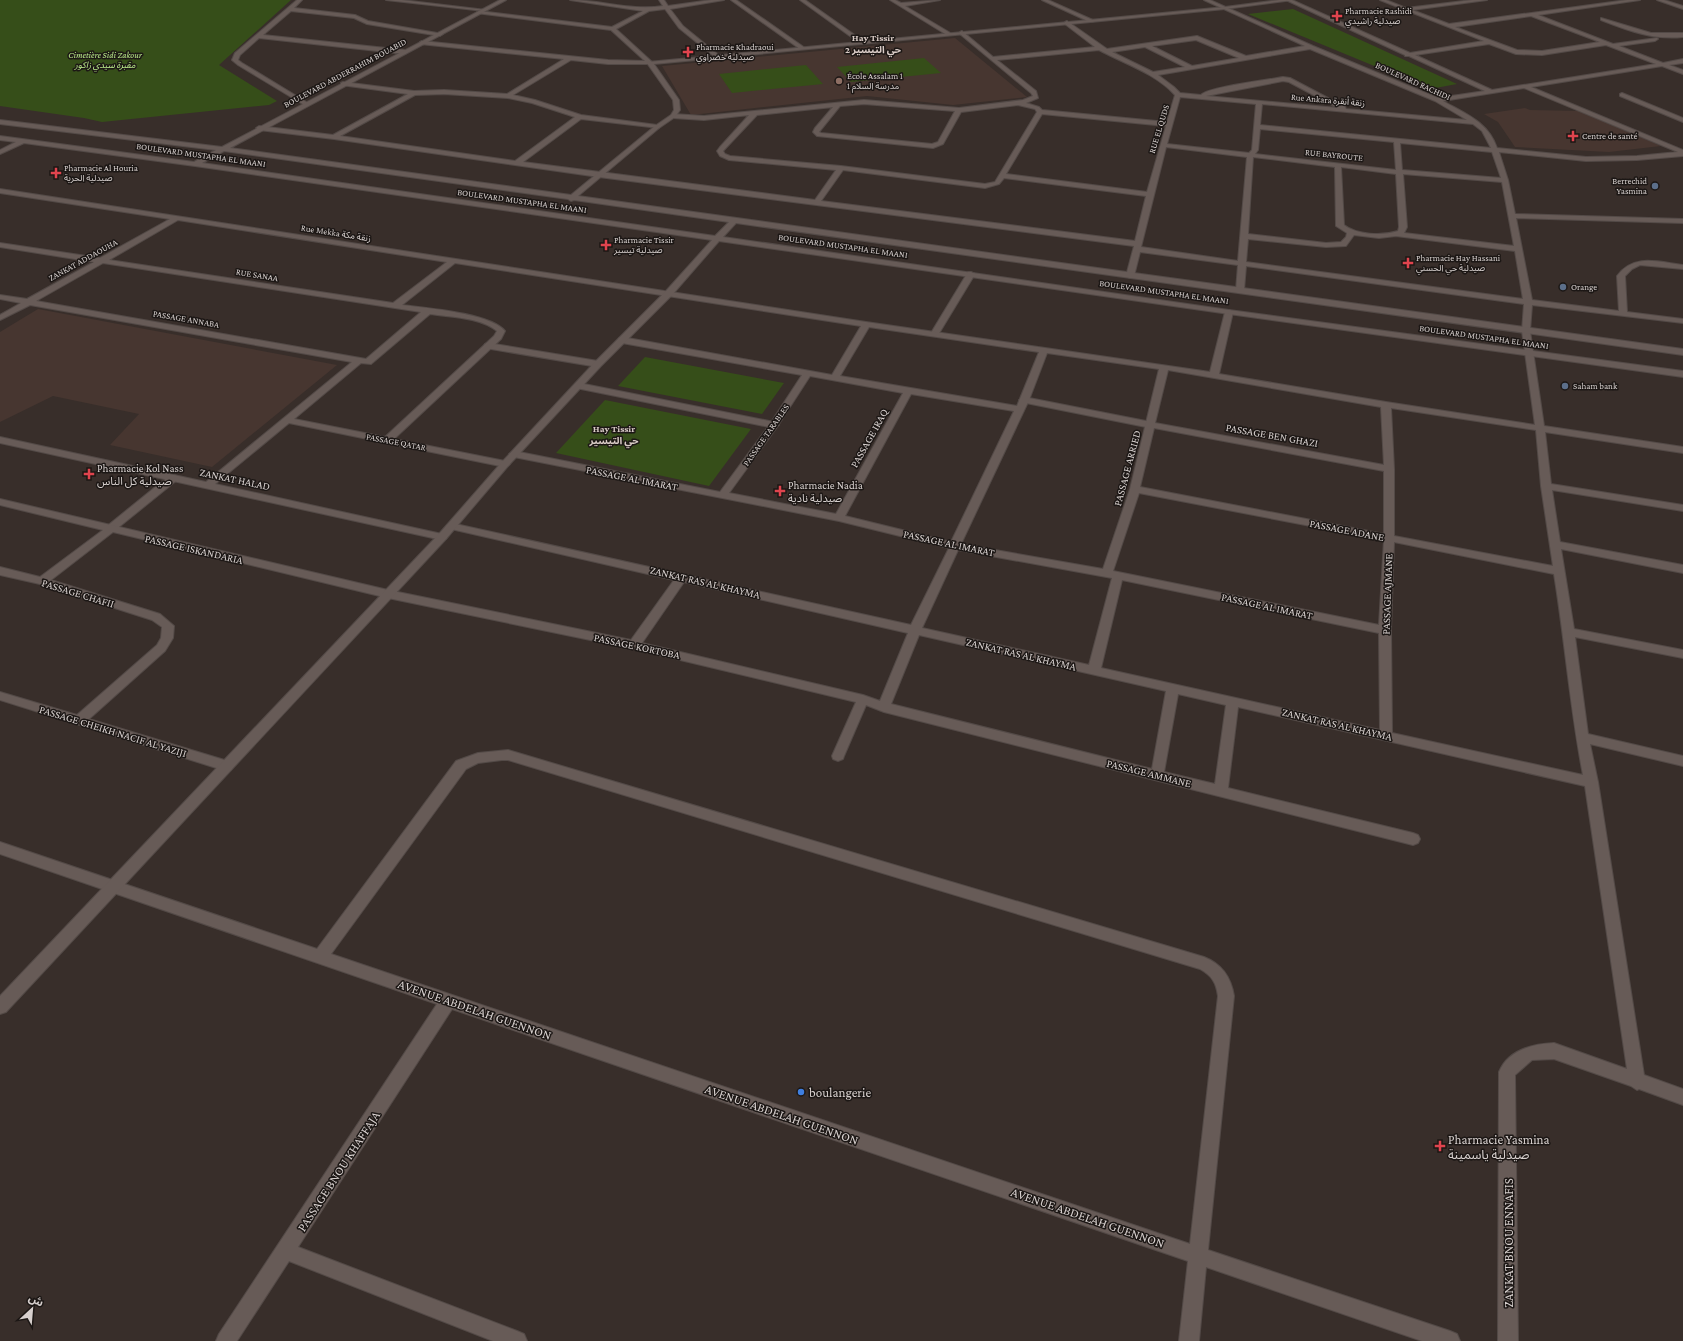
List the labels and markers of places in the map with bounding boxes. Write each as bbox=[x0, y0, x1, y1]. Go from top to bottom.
place label: Pharmacie Rashidi صيدلية راشيدي bbox=[1345, 6, 1412, 28]
marker: Pharmacie Rashidi صيدلية راشيدي bbox=[1332, 11, 1342, 21]
place label: Pharmacie Khadraoui صيدلية خضراوي bbox=[696, 42, 774, 64]
marker: Pharmacie Khadraoui صيدلية خضراوي bbox=[683, 47, 693, 57]
place label: École Assalam 1 مدرسة السلام 1 bbox=[847, 71, 903, 93]
marker: École Assalam 1 مدرسة السلام 1 bbox=[834, 76, 844, 86]
marker: Centre de santé bbox=[1567, 130, 1579, 142]
place label: Centre de santé bbox=[1582, 131, 1638, 141]
place label: Pharmacie Al Houria صيدلية الحرية bbox=[64, 163, 138, 184]
marker: Pharmacie Al Houria صيدلية الحرية bbox=[51, 168, 61, 178]
place label: Berrechid Yasmina bbox=[1612, 176, 1647, 196]
marker: Berrechid Yasmina bbox=[1650, 181, 1660, 191]
place label: Pharmacie Tissir صيدلية تيسير bbox=[613, 235, 675, 256]
marker: Pharmacie Tissir صيدلية تيسير bbox=[601, 240, 611, 250]
place label: Pharmacie Hay Hassani صيدلية حي الحسني bbox=[1416, 253, 1501, 275]
marker: Pharmacie Hay Hassani صيدلية حي الحسني bbox=[1403, 258, 1413, 268]
marker: Orange bbox=[1558, 282, 1568, 292]
place label: Orange bbox=[1571, 282, 1597, 292]
marker: Saham bank bbox=[1560, 381, 1570, 391]
place label: Saham bank bbox=[1573, 381, 1618, 391]
place label: Pharmacie Kol Nass صيدلية كل الناس bbox=[97, 462, 183, 488]
marker: Pharmacie Kol Nass صيدلية كل الناس bbox=[84, 469, 94, 479]
place label: Pharmacie Nadia صيدلية نادية bbox=[788, 479, 863, 505]
marker: Pharmacie Nadia صيدلية نادية bbox=[775, 486, 785, 496]
place label: boulangerie bbox=[809, 1085, 871, 1100]
marker: boulangerie bbox=[796, 1087, 806, 1097]
place label: Pharmacie Yasmina صيدلية ياسمينة bbox=[1448, 1132, 1550, 1162]
marker: Pharmacie Yasmina صيدلية ياسمينة bbox=[1435, 1141, 1445, 1151]

